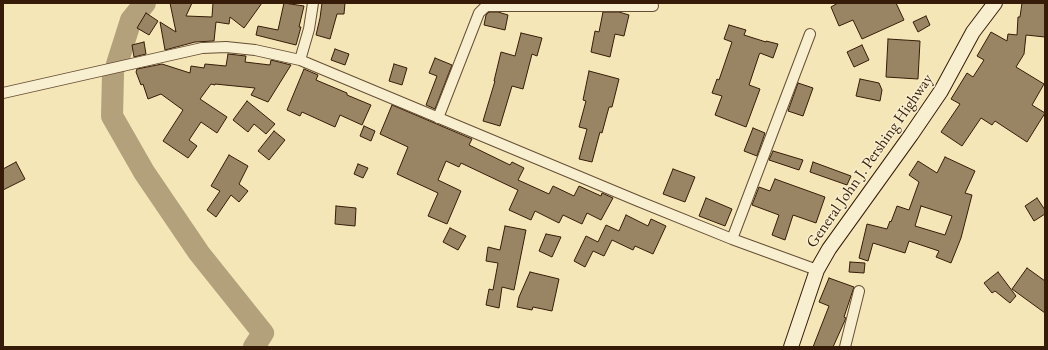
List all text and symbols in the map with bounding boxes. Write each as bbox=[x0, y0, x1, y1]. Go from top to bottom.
street label: General John J. Pershing Highway bbox=[803, 70, 937, 252]

